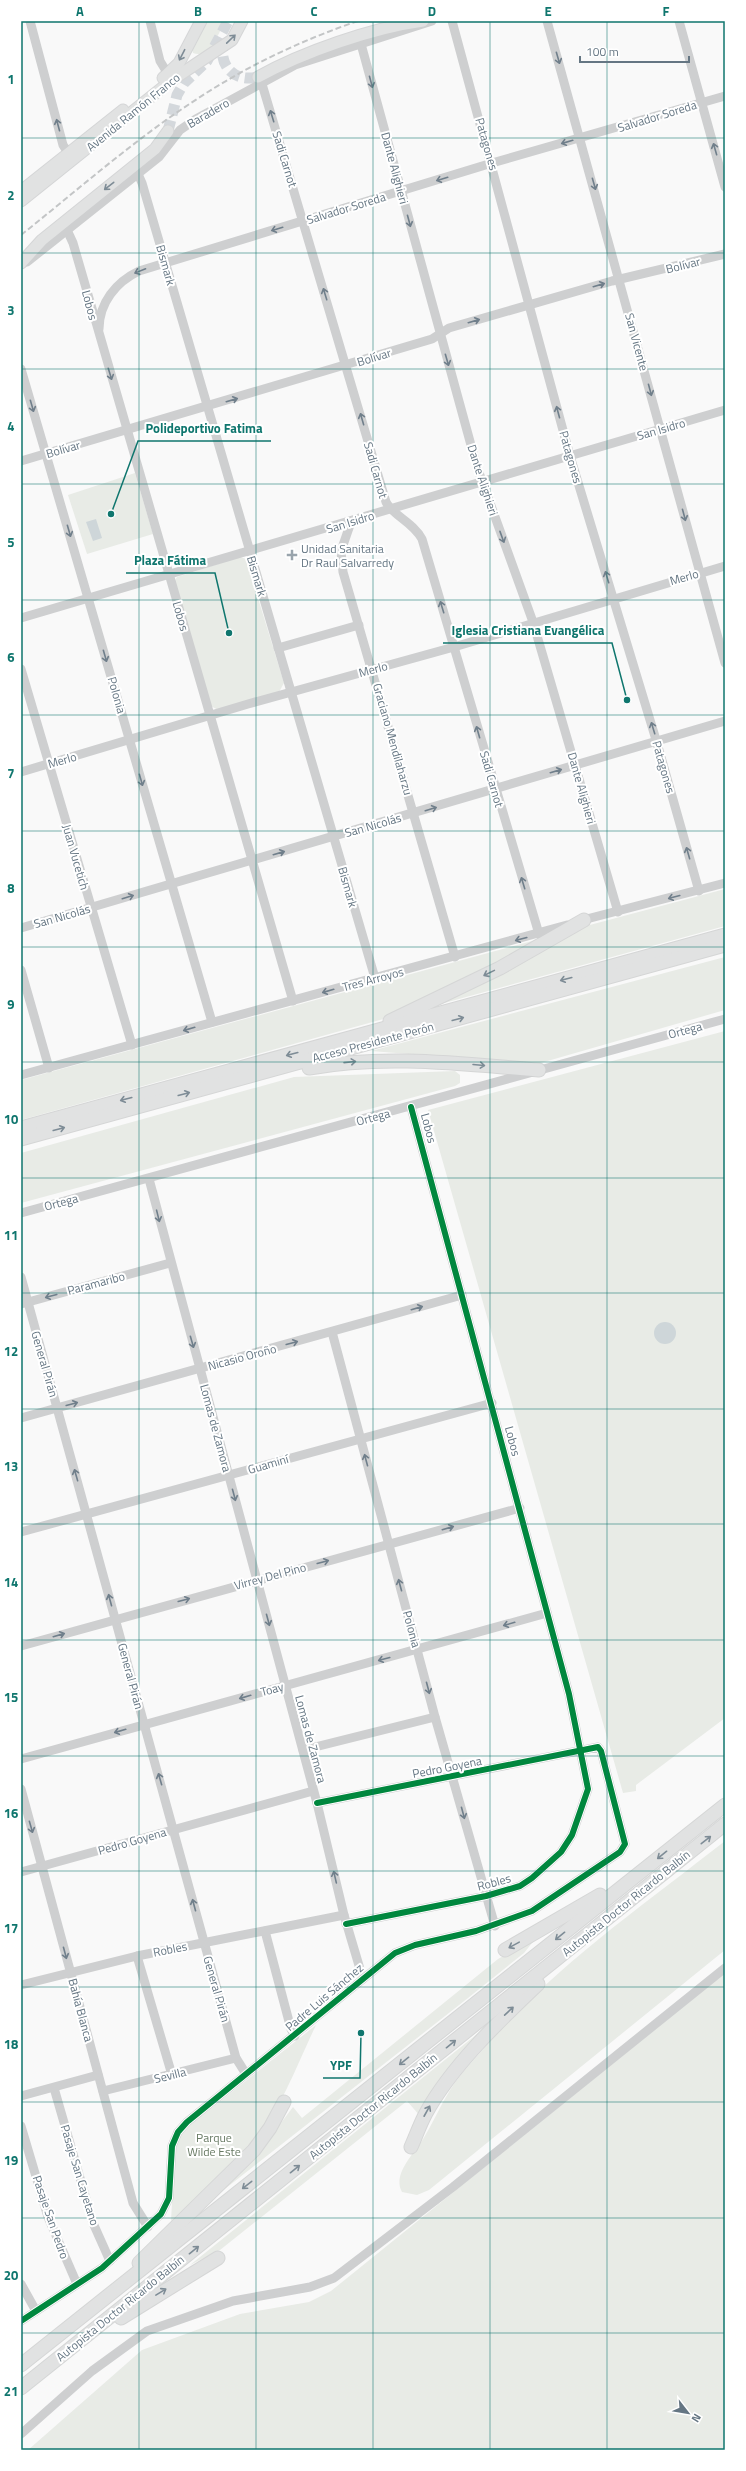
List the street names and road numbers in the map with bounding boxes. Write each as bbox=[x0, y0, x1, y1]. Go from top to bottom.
street label: Avenida Ramón Franco bbox=[82, 68, 184, 156]
street label: Baradero bbox=[183, 93, 233, 133]
street label: Salvador Soreda bbox=[615, 95, 699, 137]
street label: Patagones bbox=[470, 115, 504, 173]
street label: Sadi Carnot bbox=[267, 129, 303, 190]
street label: Dante Alighieri bbox=[376, 130, 414, 206]
street label: Salvador Soreda bbox=[304, 187, 388, 229]
street label: Bismark bbox=[151, 242, 181, 288]
street label: Bolívar bbox=[664, 252, 702, 278]
street label: Lobos bbox=[77, 288, 103, 322]
street label: San Vicente bbox=[620, 311, 654, 373]
street label: Bolívar bbox=[355, 343, 393, 371]
street label: San Isidro bbox=[635, 413, 687, 445]
street label: Patagones bbox=[554, 428, 588, 486]
street label: Bolívar bbox=[44, 435, 82, 463]
street label: Sadi Carnot bbox=[359, 440, 393, 501]
street label: Dante Alighieri bbox=[463, 442, 503, 518]
street label: San Isidro bbox=[324, 506, 376, 538]
street label: Bismark bbox=[242, 553, 272, 599]
street label: Merlo bbox=[667, 564, 701, 590]
street label: Lobos bbox=[168, 599, 194, 634]
street label: Merlo bbox=[356, 656, 390, 682]
street label: Polonia bbox=[103, 674, 131, 716]
street label: Graciano Mendilaharzu bbox=[368, 681, 418, 797]
street label: Patagones bbox=[647, 738, 681, 796]
street label: Merlo bbox=[45, 747, 79, 773]
street label: Sadi Carnot bbox=[475, 749, 509, 810]
street label: Dante Alighieri bbox=[563, 750, 601, 826]
street label: San Nicolás bbox=[342, 808, 404, 842]
street label: Juan Vucetich bbox=[58, 822, 94, 892]
street label: Bismark bbox=[333, 864, 363, 910]
street label: San Nicolás bbox=[31, 899, 93, 933]
street label: Tres Arroyos bbox=[340, 962, 406, 996]
street label: Ortega bbox=[666, 1016, 704, 1044]
street label: Acceso Presidente Perón bbox=[310, 1017, 436, 1067]
street label: Ortega bbox=[354, 1103, 392, 1131]
street label: Lobos bbox=[416, 1111, 442, 1145]
street label: Ortega bbox=[42, 1188, 80, 1216]
street label: Paramaribo bbox=[65, 1266, 127, 1300]
street label: General Pirán bbox=[27, 1329, 63, 1399]
street label: Nicasio Oroño bbox=[206, 1339, 278, 1375]
street label: Lomas de Zamora bbox=[195, 1382, 237, 1474]
street label: Lobos bbox=[500, 1424, 526, 1458]
street label: Guaminí bbox=[245, 1449, 292, 1479]
street label: Virrey Del Pino bbox=[232, 1557, 308, 1595]
street label: Polonia bbox=[398, 1608, 426, 1650]
street label: General Pirán bbox=[113, 1641, 149, 1711]
street label: Toay bbox=[258, 1677, 286, 1701]
street label: Lomas de Zamora bbox=[290, 1693, 332, 1785]
street label: Pedro Goyena bbox=[411, 1751, 483, 1783]
street label: Pedro Goyena bbox=[96, 1822, 168, 1860]
street label: Autopista Doctor Ricardo Balbín bbox=[558, 1845, 694, 1961]
street label: Robles bbox=[475, 1868, 513, 1896]
street label: Robles bbox=[151, 1936, 189, 1962]
street label: General Pirán bbox=[199, 1954, 235, 2024]
street label: Padre Luis Sánchez bbox=[281, 1958, 367, 2036]
street label: Bahía Blanca bbox=[63, 1976, 99, 2044]
street label: Autopista Doctor Ricardo Balbín bbox=[305, 2048, 441, 2164]
street label: Sevilla bbox=[152, 2062, 188, 2088]
street label: Pasaje San Cayetano bbox=[56, 2122, 104, 2228]
street label: Pasaje San Pedro bbox=[28, 2173, 74, 2261]
street label: Autopista Doctor Ricardo Balbín bbox=[52, 2250, 188, 2366]

